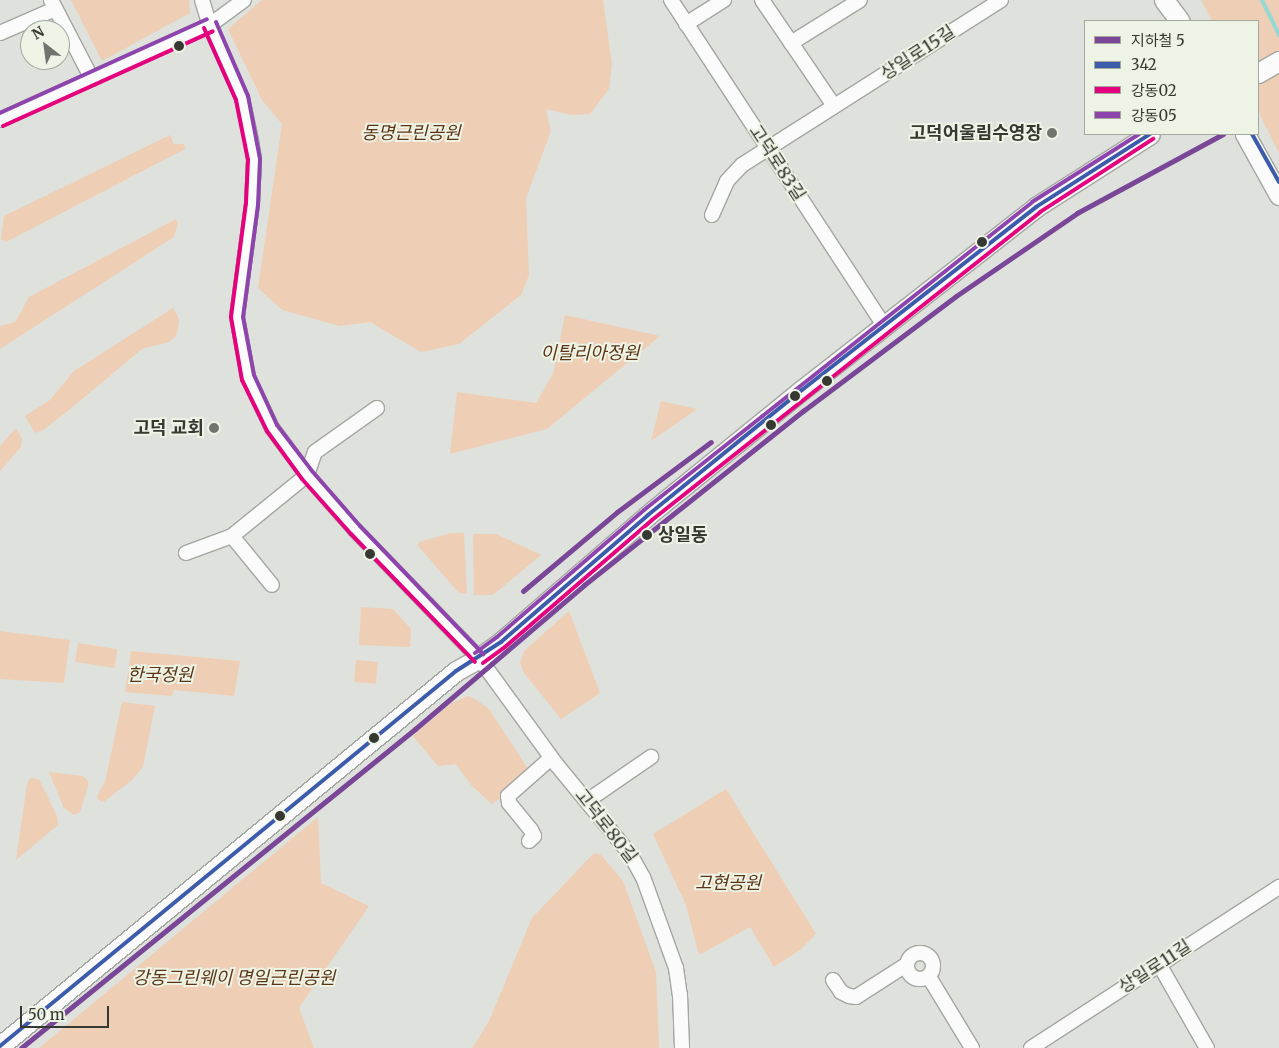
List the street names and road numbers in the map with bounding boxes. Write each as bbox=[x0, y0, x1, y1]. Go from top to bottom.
street label: 상일로15길 bbox=[877, 21, 959, 85]
street label: 고덕로83길 bbox=[744, 121, 810, 205]
street label: 고덕로80길 bbox=[570, 784, 642, 868]
street label: 상일로11길 bbox=[1115, 936, 1195, 998]

